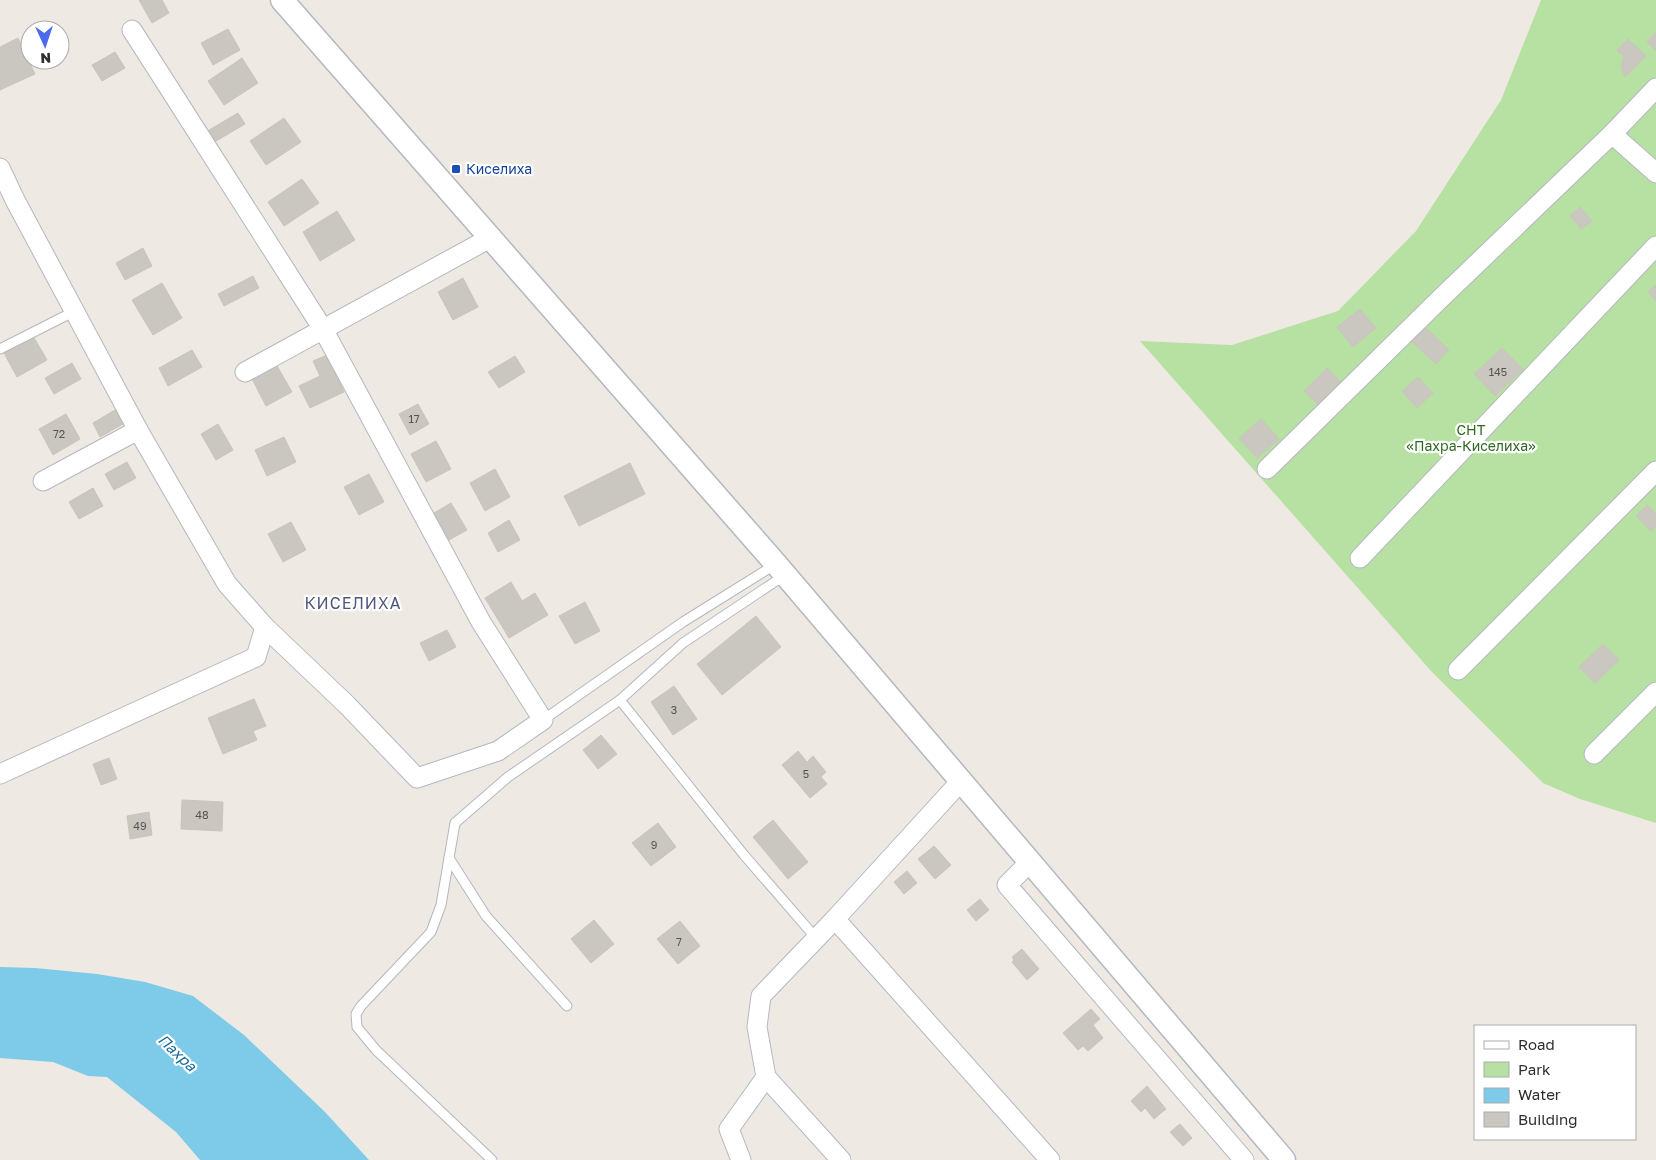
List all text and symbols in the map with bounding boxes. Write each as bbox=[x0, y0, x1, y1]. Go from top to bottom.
north arrow bbox=[20, 20, 70, 70]
text: N bbox=[40, 50, 51, 67]
place label: Киселиха bbox=[466, 160, 532, 177]
marker: Киселиха bbox=[450, 163, 462, 175]
house number: 145 bbox=[1489, 365, 1507, 378]
house number: 17 bbox=[408, 412, 420, 425]
park label: СНТ «Пахра-Киселиха» bbox=[1406, 421, 1536, 454]
house number: 72 bbox=[53, 427, 65, 440]
district label: КИСЕЛИХА bbox=[304, 593, 402, 613]
house number: 3 bbox=[671, 703, 677, 716]
house number: 5 bbox=[803, 767, 809, 780]
house number: 48 bbox=[195, 808, 209, 821]
house number: 49 bbox=[133, 819, 147, 832]
house number: 9 bbox=[651, 838, 657, 851]
house number: 7 bbox=[676, 935, 682, 948]
legend bbox=[1474, 1025, 1636, 1140]
water label: Пахра bbox=[155, 1030, 201, 1075]
text: Road bbox=[1518, 1035, 1555, 1053]
text: Park bbox=[1518, 1060, 1551, 1078]
text: Water bbox=[1518, 1085, 1561, 1103]
text: Building bbox=[1518, 1110, 1578, 1128]

